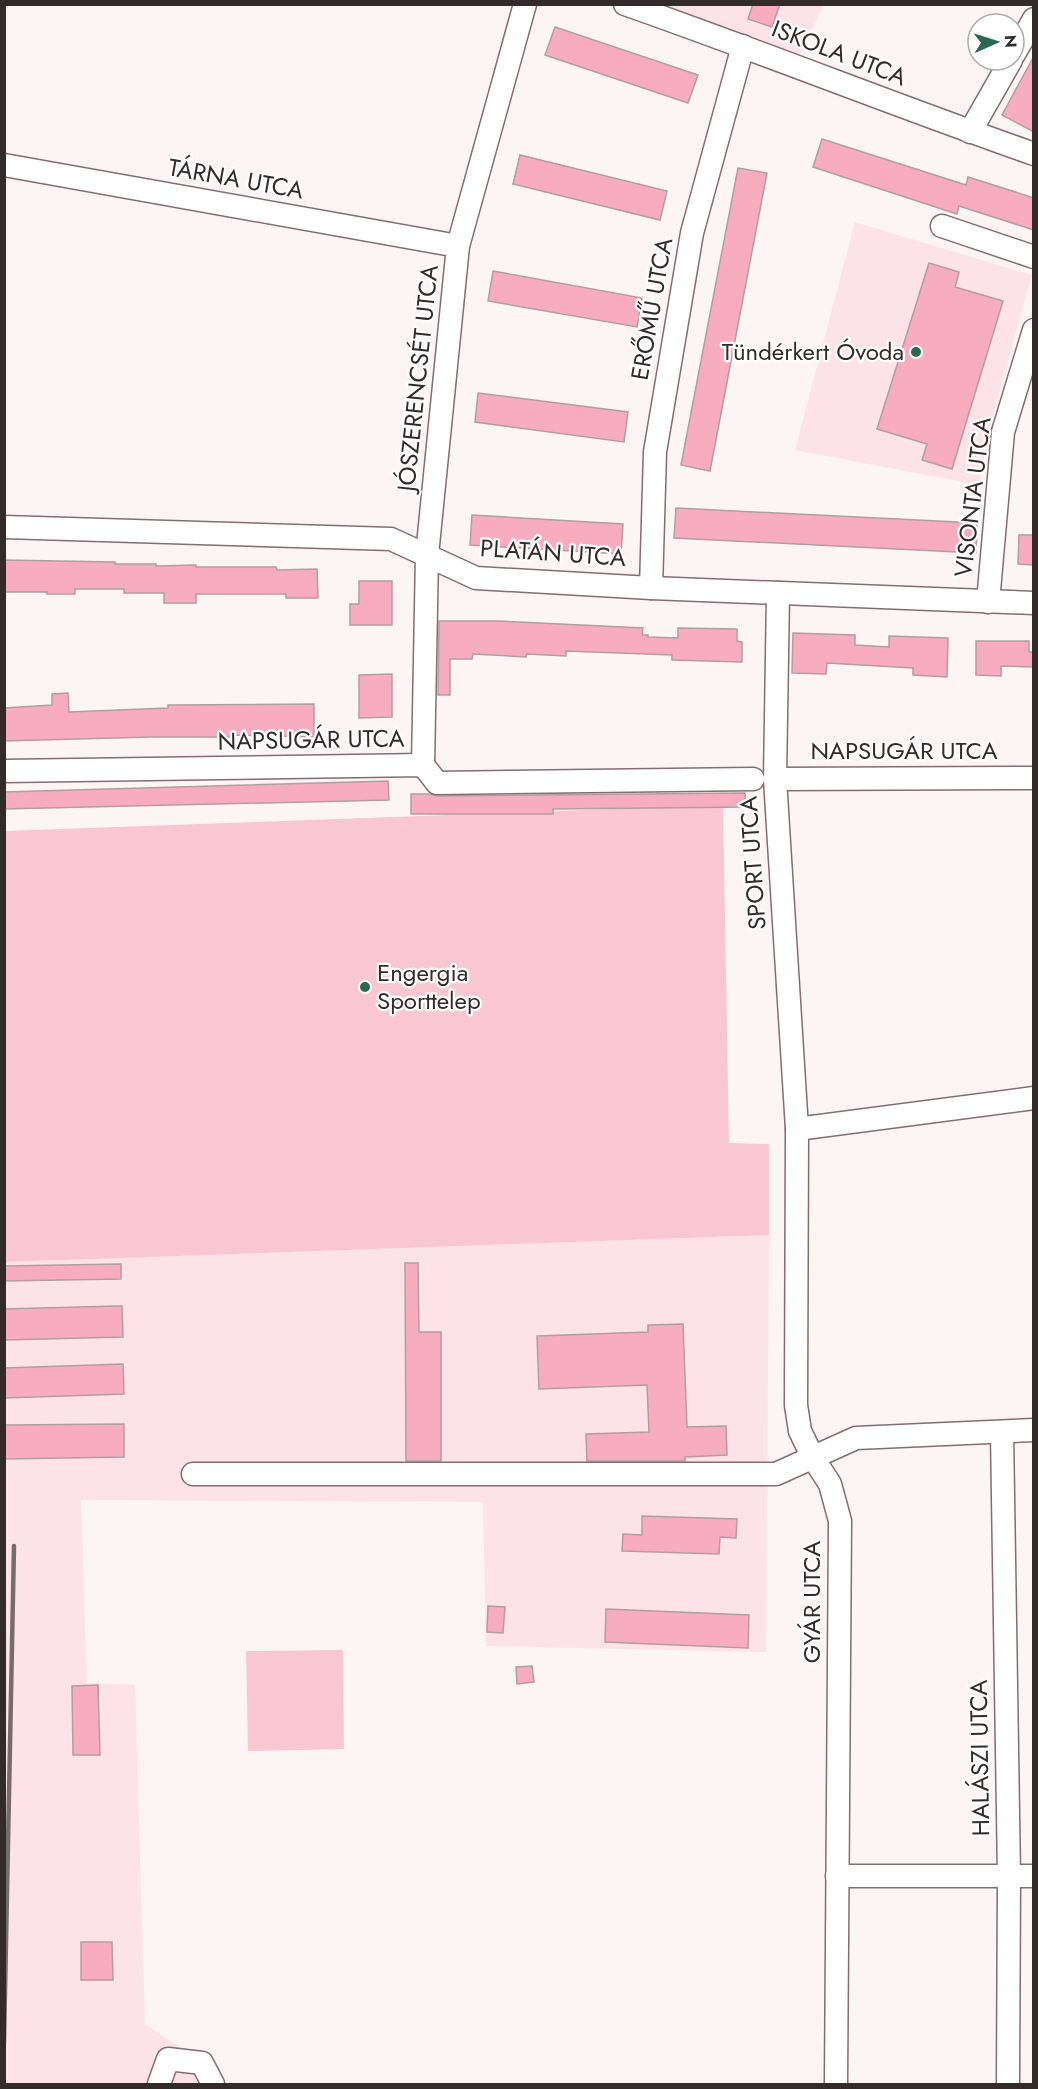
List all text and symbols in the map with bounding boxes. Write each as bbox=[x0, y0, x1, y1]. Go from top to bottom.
street label: ISKOLA UTCA bbox=[767, 11, 912, 94]
north arrow bbox=[966, 12, 1026, 72]
text: N bbox=[999, 34, 1022, 48]
street label: TÁRNA UTCA bbox=[166, 149, 307, 208]
street label: ERŐMŰ UTCA bbox=[622, 235, 681, 383]
street label: JÓSZERENCSÉT UTCA bbox=[388, 263, 447, 496]
place label: Tündérkert Óvoda bbox=[722, 334, 904, 369]
marker: Tündérkert Óvoda bbox=[909, 345, 923, 359]
street label: VISONTA UTCA bbox=[945, 415, 1000, 579]
street label: PLATÁN UTCA bbox=[479, 530, 627, 575]
street label: NAPSUGÁR UTCA bbox=[217, 720, 405, 759]
street label: NAPSUGÁR UTCA bbox=[810, 733, 998, 768]
street label: SPORT UTCA bbox=[730, 795, 775, 931]
place label: Engergia Sporttelep bbox=[377, 955, 481, 1018]
marker: Engergia Sporttelep bbox=[358, 980, 372, 994]
street label: GYÁR UTCA bbox=[794, 1541, 829, 1663]
street label: HALÁSZI UTCA bbox=[961, 1679, 998, 1837]

